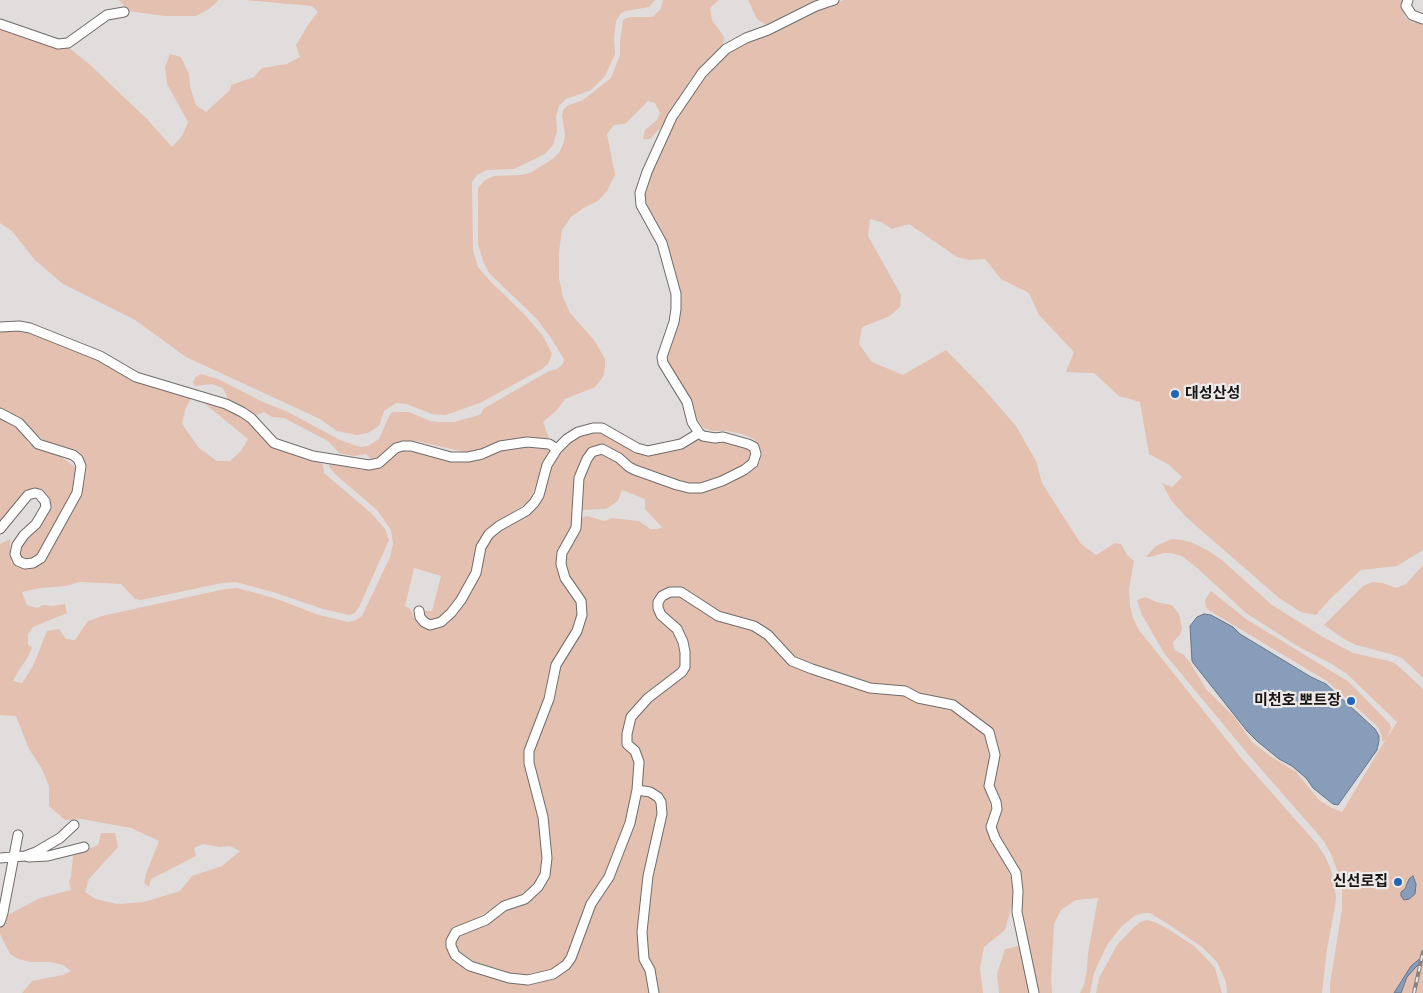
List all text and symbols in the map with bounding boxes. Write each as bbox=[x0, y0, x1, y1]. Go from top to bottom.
place label: 대성산성 bbox=[1185, 385, 1240, 403]
marker: 대성산성 bbox=[1169, 388, 1181, 400]
place label: 미천호 뽀트장 bbox=[1254, 692, 1341, 710]
marker: 미천호 뽀트장 bbox=[1345, 695, 1357, 707]
place label: 신선로집 bbox=[1333, 873, 1388, 891]
marker: 신선로집 bbox=[1392, 876, 1404, 888]

